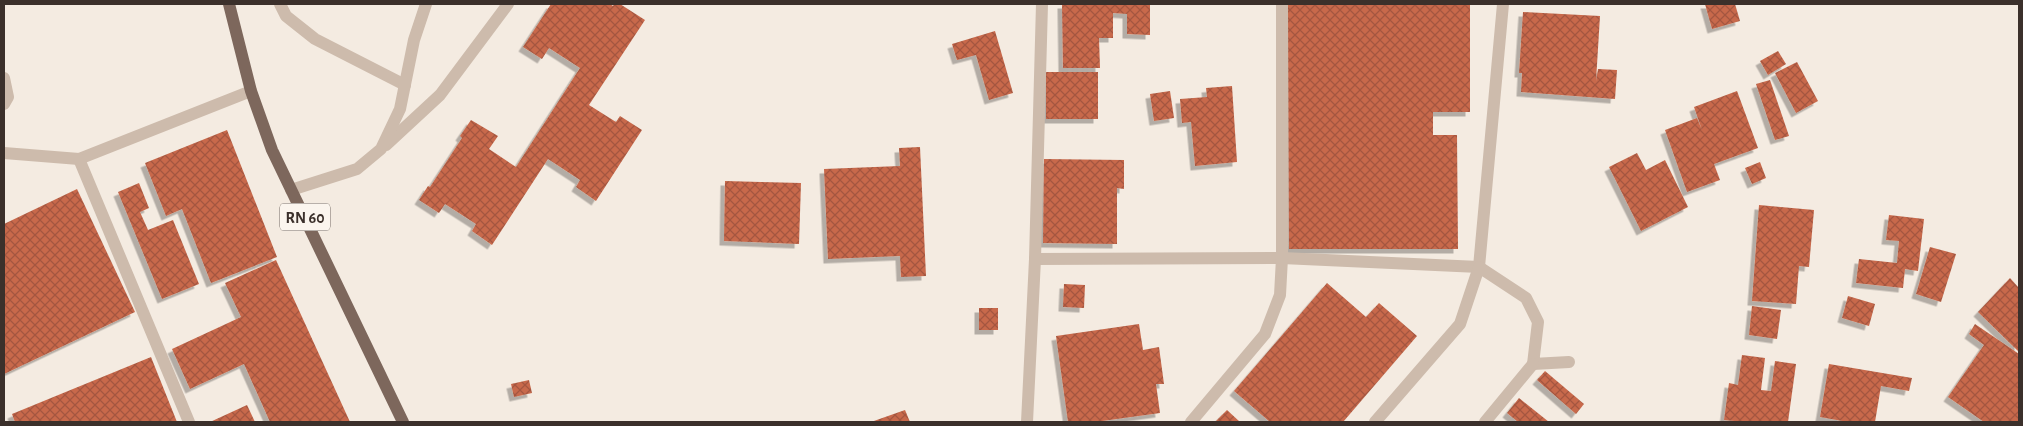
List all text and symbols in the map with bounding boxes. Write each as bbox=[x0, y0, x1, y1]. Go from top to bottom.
road number: RN 60 bbox=[280, 203, 330, 230]

